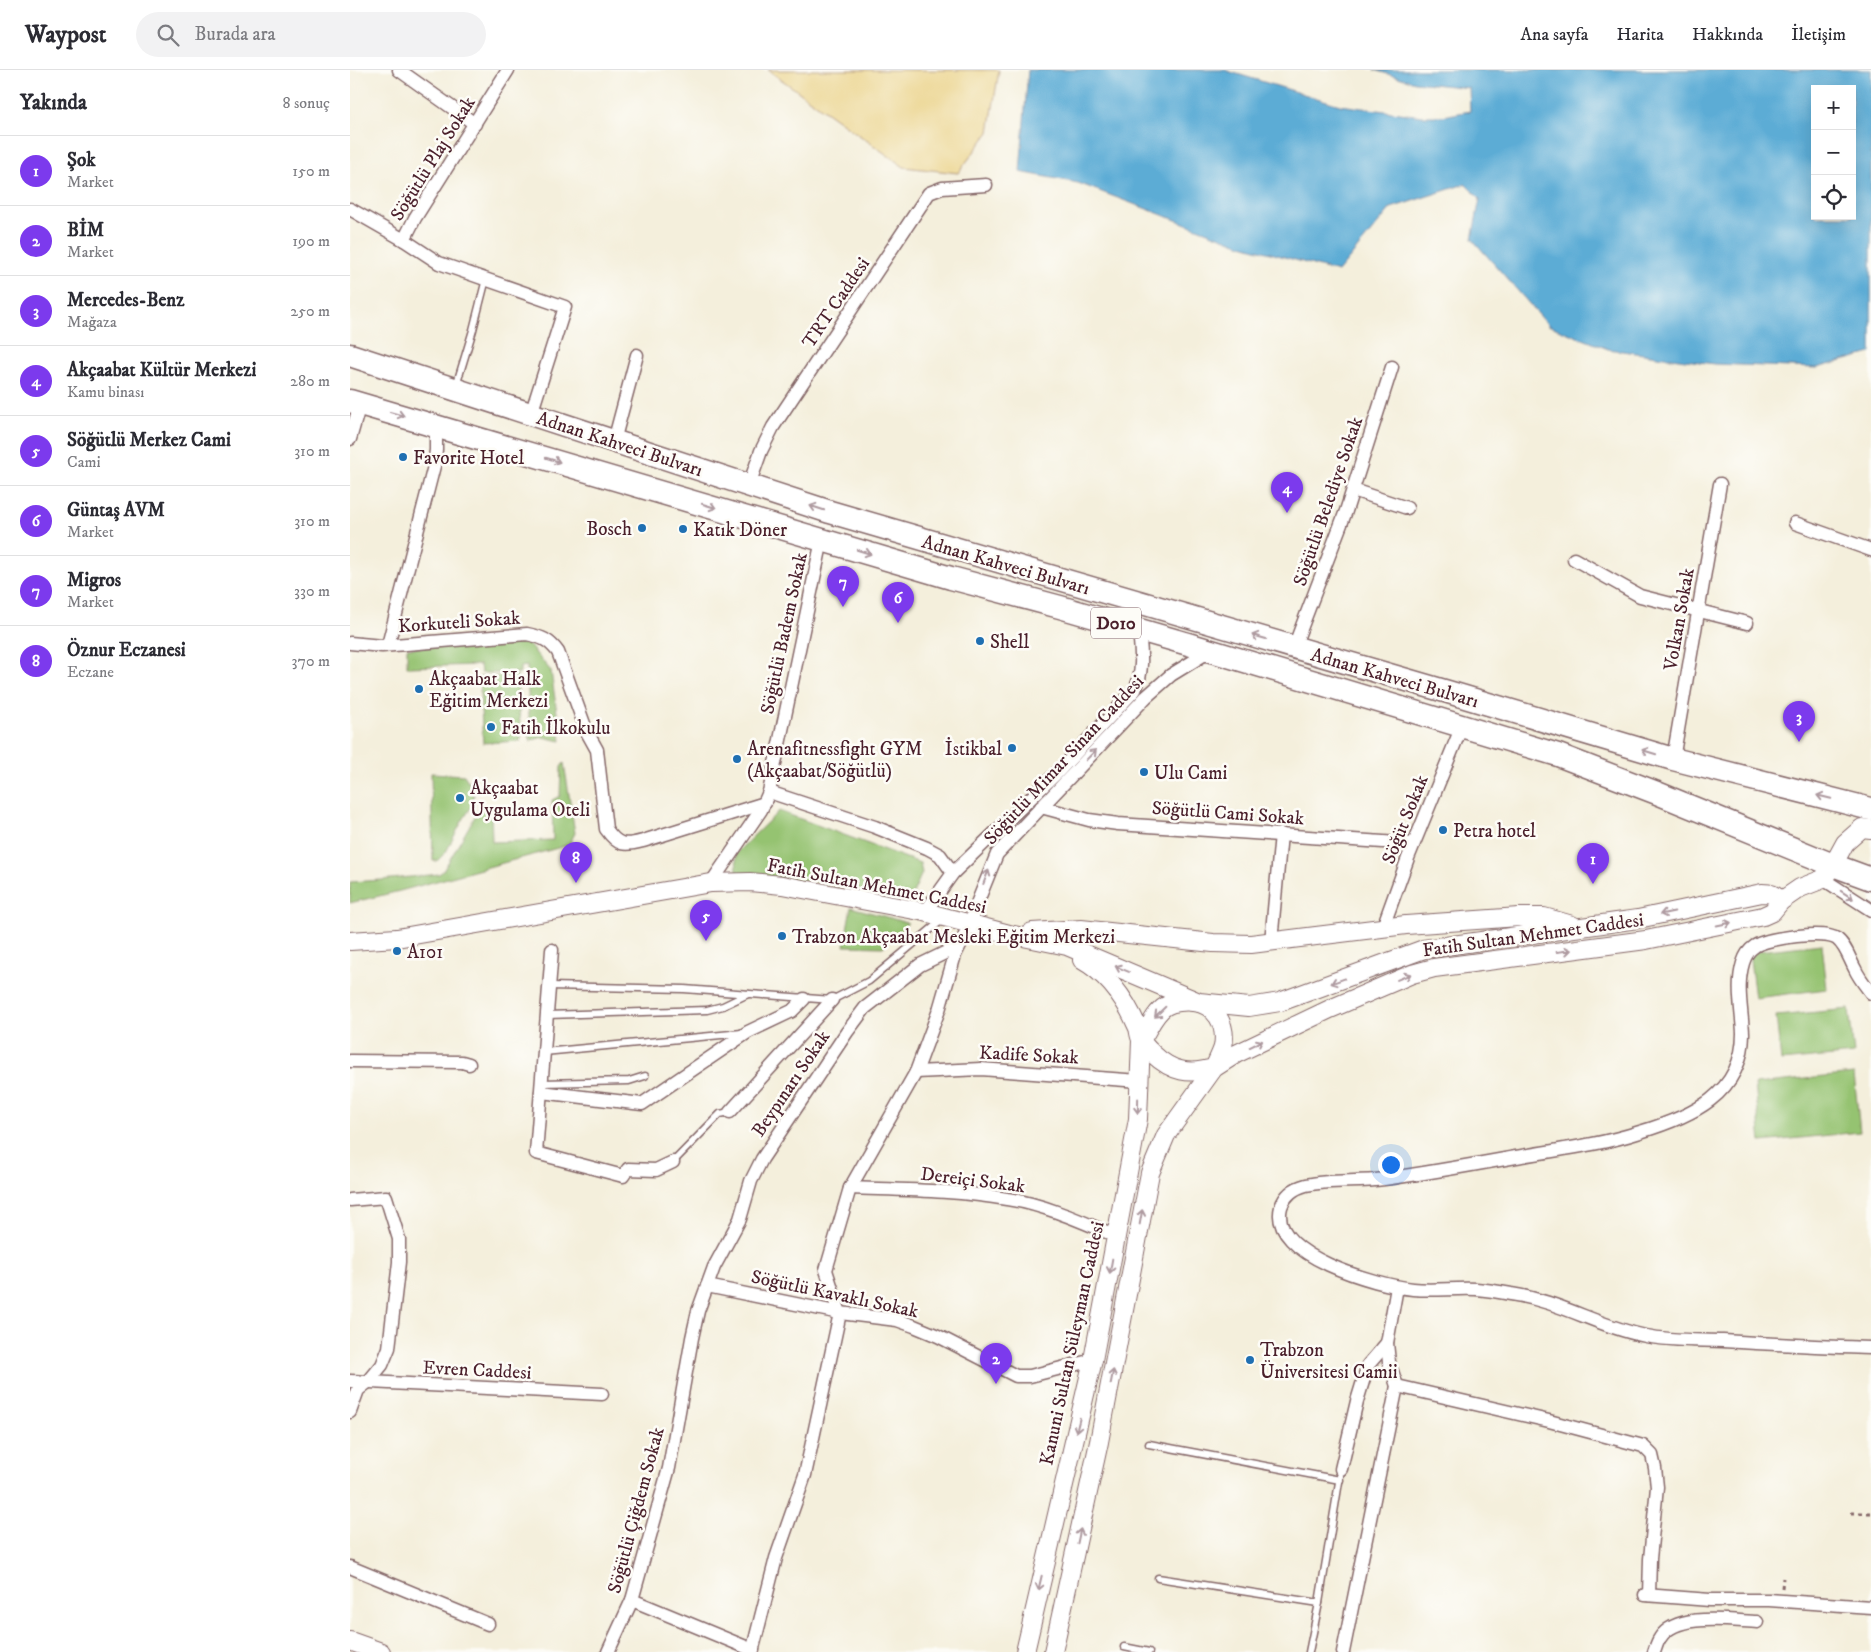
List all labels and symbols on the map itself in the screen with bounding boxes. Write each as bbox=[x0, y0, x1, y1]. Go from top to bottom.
street label: Söğütlü Plaj Sokak bbox=[386, 92, 481, 225]
street label: TRT Caddesi bbox=[798, 253, 875, 353]
street label: Adnan Kahveci Bulvarı bbox=[534, 407, 706, 482]
one-way arrow bbox=[388, 410, 404, 420]
street label: Söğütlü Belediye Sokak bbox=[1289, 413, 1368, 589]
place label: Favorite Hotel bbox=[413, 447, 524, 470]
marker: Favorite Hotel bbox=[397, 451, 409, 463]
one-way arrow bbox=[544, 455, 560, 465]
pin: 4 bbox=[1271, 472, 1303, 513]
one-way arrow bbox=[700, 502, 716, 512]
one-way arrow bbox=[809, 502, 825, 512]
place label: Bosch bbox=[586, 518, 632, 541]
place label: Katık Döner bbox=[693, 519, 787, 542]
marker: Bosch bbox=[636, 522, 648, 534]
marker: Katık Döner bbox=[677, 523, 689, 535]
street label: Adnan Kahveci Bulvarı bbox=[919, 531, 1092, 600]
one-way arrow bbox=[856, 548, 872, 558]
street label: Söğütlü Badem Sokak bbox=[756, 550, 813, 716]
pin: 7 bbox=[827, 566, 859, 607]
street label: Volkan Sokak bbox=[1659, 566, 1700, 673]
pin: 6 bbox=[882, 582, 914, 623]
street label: Korkuteli Sokak bbox=[397, 607, 522, 638]
road number: D010 bbox=[1091, 608, 1141, 638]
place label: Shell bbox=[990, 631, 1029, 654]
one-way arrow bbox=[1251, 632, 1267, 641]
marker: Shell bbox=[974, 635, 986, 647]
street label: Adnan Kahveci Bulvarı bbox=[1308, 644, 1481, 713]
place label: Akçaabat Halk Eğitim Merkezi bbox=[429, 668, 548, 713]
street label: Söğütlü Mimar Sinan Caddesi bbox=[979, 670, 1149, 850]
marker: Akçaabat Halk Eğitim Merkezi bbox=[413, 683, 425, 695]
pin: 3 bbox=[1783, 701, 1815, 742]
place label: Fatih İlkokulu bbox=[501, 716, 610, 740]
marker: Fatih İlkokulu bbox=[485, 721, 497, 733]
place label: İstikbal bbox=[945, 737, 1002, 761]
place label: Arenafitnessfight GYM (Akçaabat/Söğütlü) bbox=[747, 738, 922, 783]
marker: İstikbal bbox=[1006, 742, 1018, 754]
one-way arrow bbox=[1642, 747, 1658, 757]
one-way arrow bbox=[1085, 748, 1097, 761]
marker: Arenafitnessfight GYM (Akçaabat/Söğütlü) bbox=[731, 753, 743, 765]
place label: Ulu Cami bbox=[1154, 762, 1228, 785]
marker: Ulu Cami bbox=[1138, 766, 1150, 778]
street label: Söğüt Sokak bbox=[1377, 771, 1434, 867]
place label: Akçaabat Uygulama Oteli bbox=[470, 777, 590, 822]
marker: Akçaabat Uygulama Oteli bbox=[454, 792, 466, 804]
one-way arrow bbox=[1816, 792, 1832, 801]
street label: Söğütlü Cami Sokak bbox=[1151, 797, 1305, 830]
place label: Petra hotel bbox=[1453, 820, 1536, 843]
marker: Petra hotel bbox=[1437, 824, 1449, 836]
pin: 8 bbox=[560, 842, 592, 883]
pin: 1 bbox=[1577, 843, 1609, 884]
street label: Fatih Sultan Mehmet Caddesi bbox=[765, 854, 988, 919]
one-way arrow bbox=[982, 870, 991, 886]
one-way arrow bbox=[1840, 889, 1854, 900]
pin: 5 bbox=[690, 900, 722, 941]
one-way arrow bbox=[1659, 908, 1675, 918]
street label: Fatih Sultan Mehmet Caddesi bbox=[1421, 909, 1645, 962]
one-way arrow bbox=[1716, 919, 1732, 928]
place label: Trabzon Akçaabat Mesleki Eğitim Merkezi bbox=[792, 926, 1115, 949]
marker: Trabzon Akçaabat Mesleki Eğitim Merkezi bbox=[776, 930, 788, 942]
place label: A101 bbox=[407, 941, 443, 964]
marker: A101 bbox=[391, 945, 403, 957]
one-way arrow bbox=[1556, 946, 1572, 956]
one-way arrow bbox=[1115, 963, 1130, 973]
one-way arrow bbox=[1396, 972, 1411, 982]
one-way arrow bbox=[1331, 977, 1346, 986]
one-way arrow bbox=[1154, 1006, 1167, 1018]
street label: Beypınarı Sokak bbox=[747, 1026, 836, 1141]
one-way arrow bbox=[1248, 1039, 1263, 1048]
street label: Kadife Sokak bbox=[978, 1041, 1080, 1070]
one-way arrow bbox=[1133, 1098, 1143, 1114]
your location bbox=[1378, 1152, 1404, 1178]
street label: Dereiçi Sokak bbox=[919, 1163, 1027, 1198]
one-way arrow bbox=[1136, 1209, 1146, 1225]
street label: Kanuni Sultan Süleyman Caddesi bbox=[1035, 1219, 1110, 1468]
one-way arrow bbox=[1105, 1258, 1115, 1274]
street label: Söğütlü Kavaklı Sokak bbox=[749, 1265, 921, 1324]
place label: Trabzon Üniversitesi Camii bbox=[1260, 1339, 1398, 1384]
pin: 2 bbox=[980, 1343, 1012, 1384]
marker: Trabzon Üniversitesi Camii bbox=[1244, 1354, 1256, 1366]
street label: Evren Caddesi bbox=[422, 1356, 532, 1385]
one-way arrow bbox=[1107, 1369, 1117, 1385]
one-way arrow bbox=[1073, 1416, 1082, 1432]
street label: Söğütlü Çiğdem Sokak bbox=[603, 1424, 670, 1596]
one-way arrow bbox=[1074, 1528, 1084, 1544]
one-way arrow bbox=[1035, 1574, 1044, 1590]

